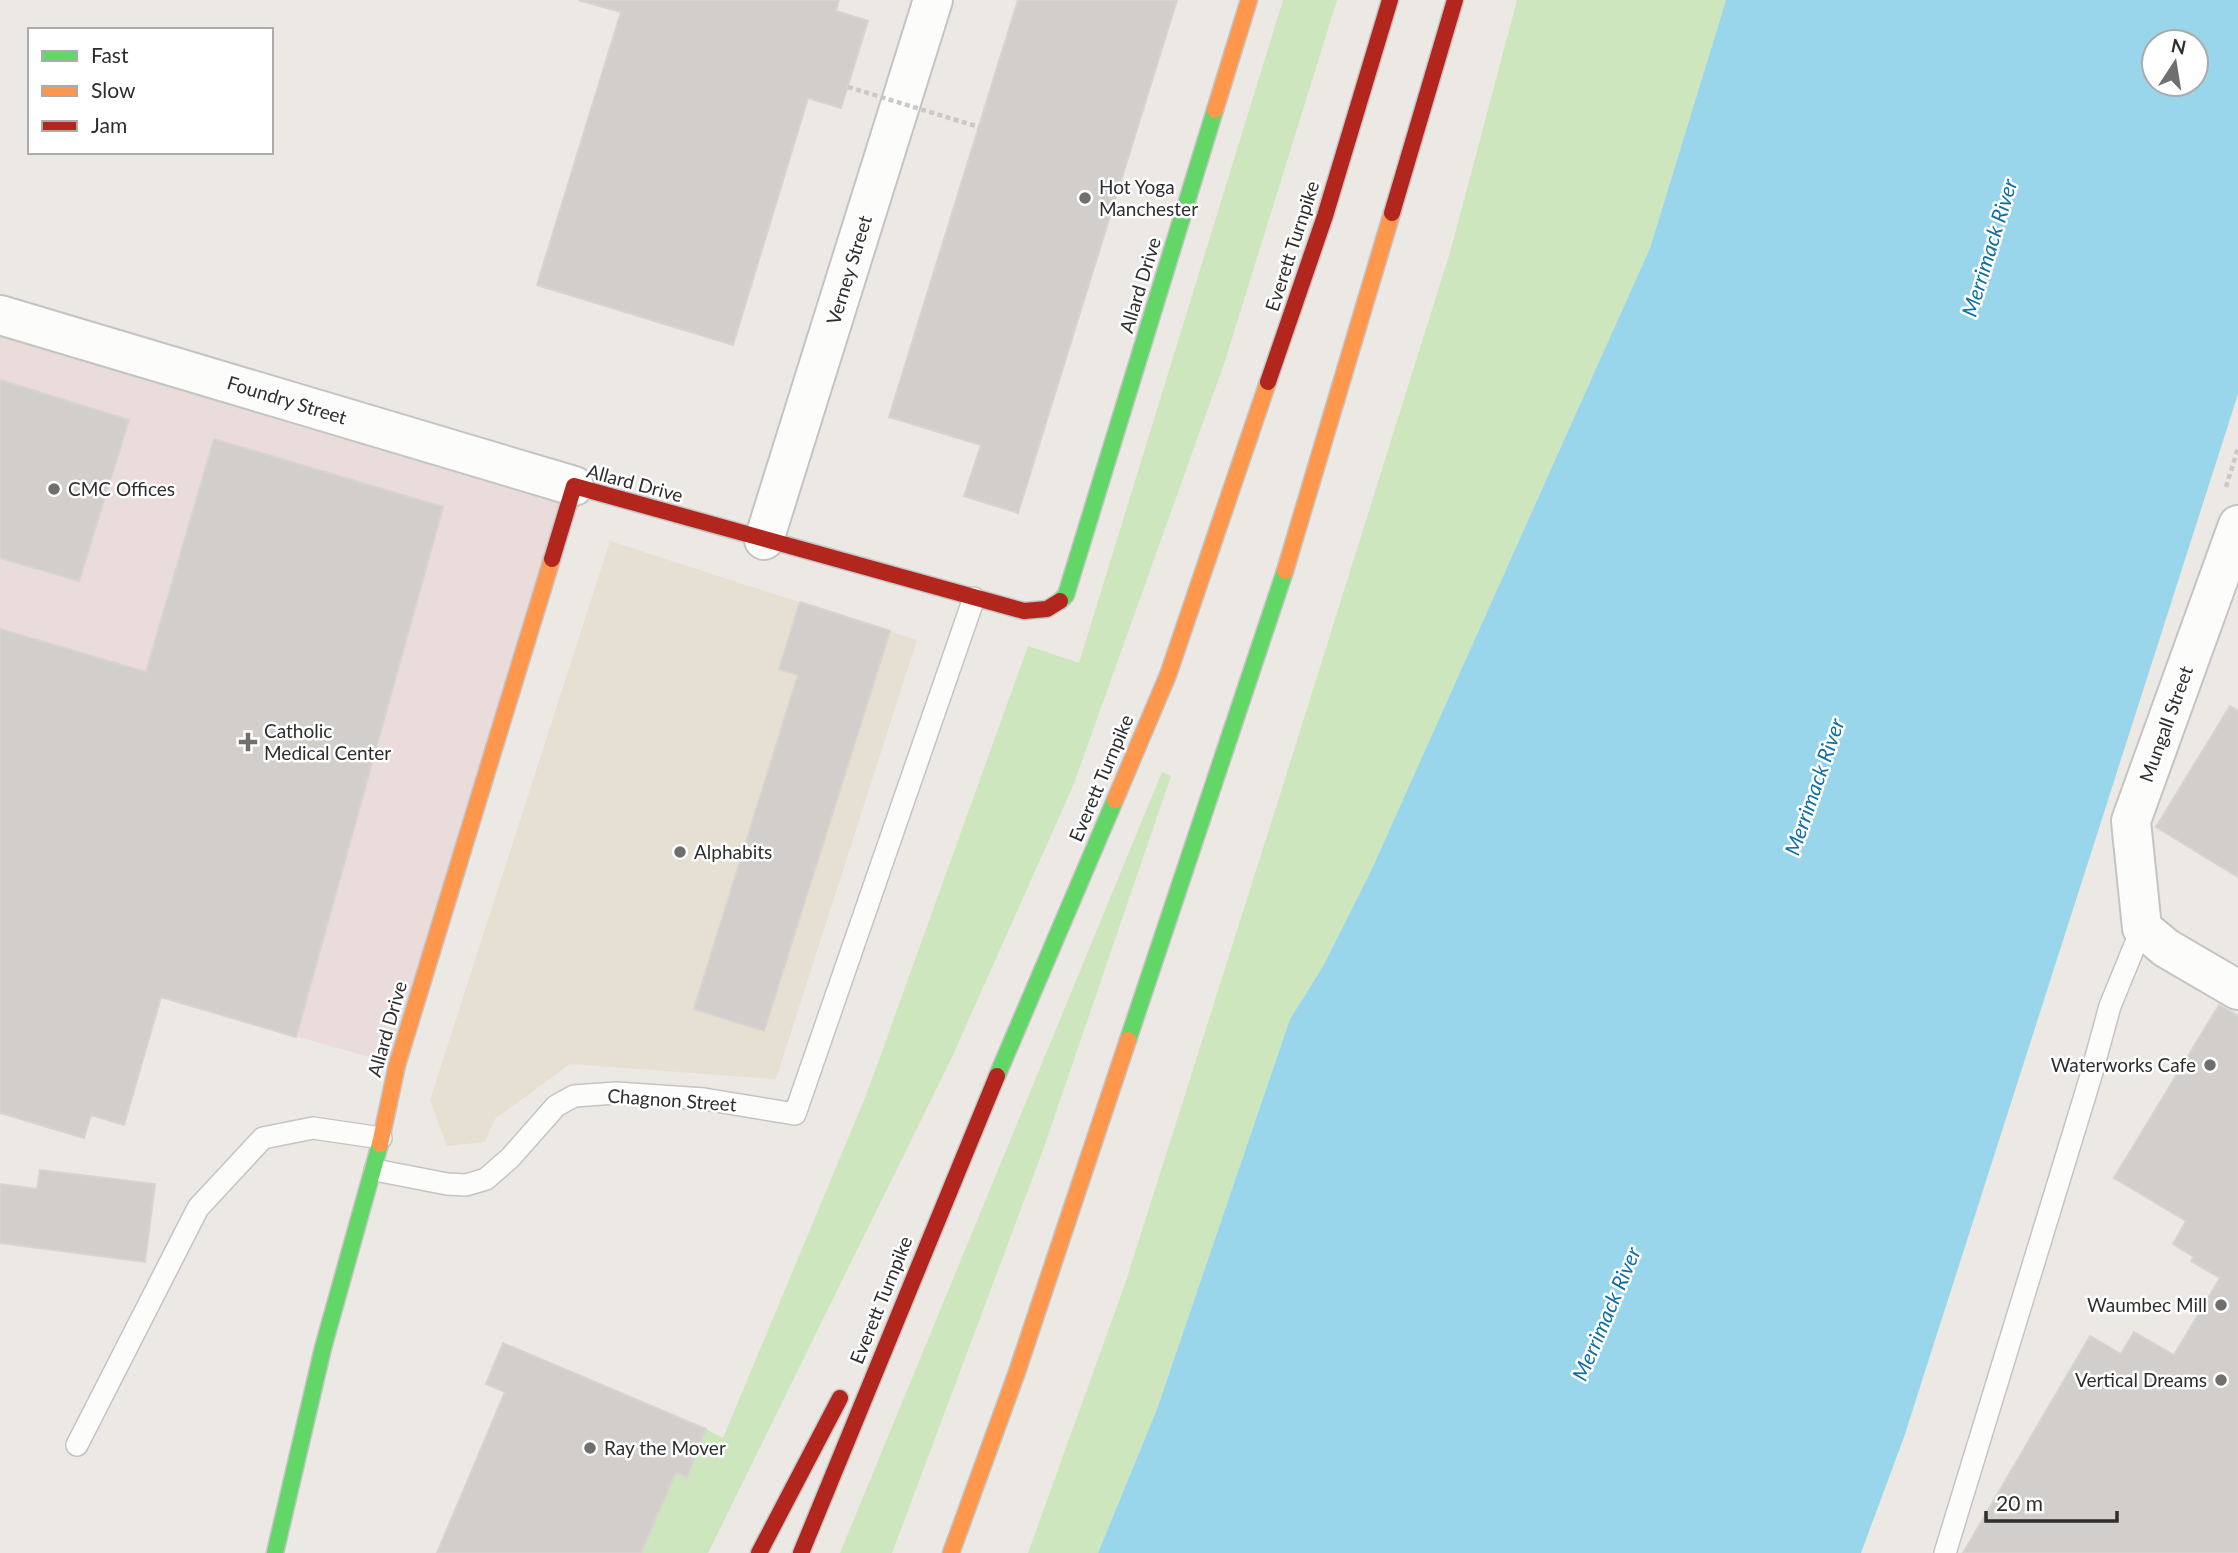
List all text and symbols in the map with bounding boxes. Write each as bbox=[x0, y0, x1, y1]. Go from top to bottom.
legend bbox=[28, 28, 273, 154]
north arrow bbox=[2140, 28, 2210, 98]
text: N bbox=[2169, 33, 2188, 59]
text: Fast bbox=[91, 42, 129, 67]
text: Slow bbox=[91, 77, 136, 102]
text: Jam bbox=[91, 112, 127, 137]
place label: Hot Yoga Manchester bbox=[1099, 175, 1198, 220]
water label: Merrimack River bbox=[1956, 175, 2022, 319]
street label: Everett Turnpike bbox=[1260, 178, 1323, 314]
marker: Hot Yoga Manchester bbox=[1077, 190, 1093, 206]
street label: Verney Street bbox=[821, 212, 876, 327]
street label: Allard Drive bbox=[1114, 234, 1165, 335]
street label: Foundry Street bbox=[225, 370, 350, 429]
street label: Allard Drive bbox=[585, 459, 686, 506]
place label: CMC Offices bbox=[68, 477, 175, 500]
marker: CMC Offices bbox=[46, 481, 62, 497]
street label: Mungall Street bbox=[2134, 662, 2197, 785]
street label: Everett Turnpike bbox=[1063, 711, 1138, 845]
water label: Merrimack River bbox=[1779, 714, 1849, 858]
place label: Catholic Medical Center bbox=[264, 719, 391, 764]
marker: Catholic Medical Center bbox=[238, 732, 258, 752]
place label: Alphabits bbox=[694, 840, 772, 863]
marker: Alphabits bbox=[672, 844, 688, 860]
street label: Allard Drive bbox=[362, 978, 411, 1079]
place label: Waterworks Cafe bbox=[2051, 1053, 2196, 1076]
marker: Waterworks Cafe bbox=[2202, 1057, 2218, 1073]
street label: Chagnon Street bbox=[607, 1084, 738, 1116]
street label: Everett Turnpike bbox=[844, 1233, 917, 1367]
water label: Merrimack River bbox=[1566, 1242, 1645, 1384]
place label: Waumbec Mill bbox=[2087, 1293, 2207, 1316]
marker: Waumbec Mill bbox=[2213, 1297, 2229, 1313]
place label: Vertical Dreams bbox=[2075, 1368, 2207, 1391]
marker: Vertical Dreams bbox=[2213, 1372, 2229, 1388]
place label: Ray the Mover bbox=[604, 1436, 726, 1459]
marker: Ray the Mover bbox=[582, 1440, 598, 1456]
scale bar bbox=[1986, 1480, 2117, 1524]
text: 20 m bbox=[1996, 1490, 2043, 1515]

